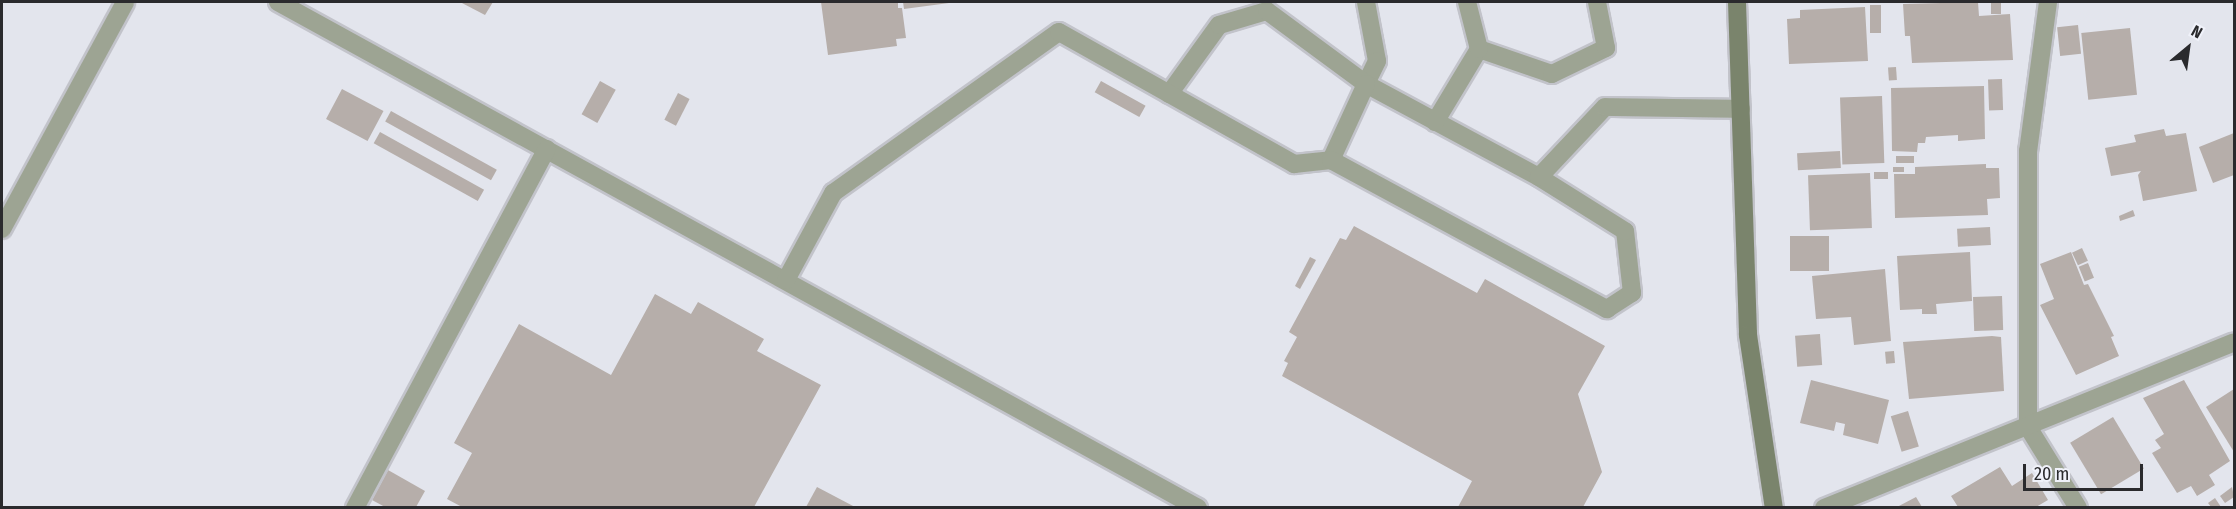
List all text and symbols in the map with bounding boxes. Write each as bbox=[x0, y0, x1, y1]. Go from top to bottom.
north arrow bbox=[2158, 18, 2218, 78]
text: N bbox=[2188, 21, 2206, 42]
scale bar bbox=[2026, 452, 2146, 490]
text: 20 m bbox=[2034, 463, 2069, 485]

